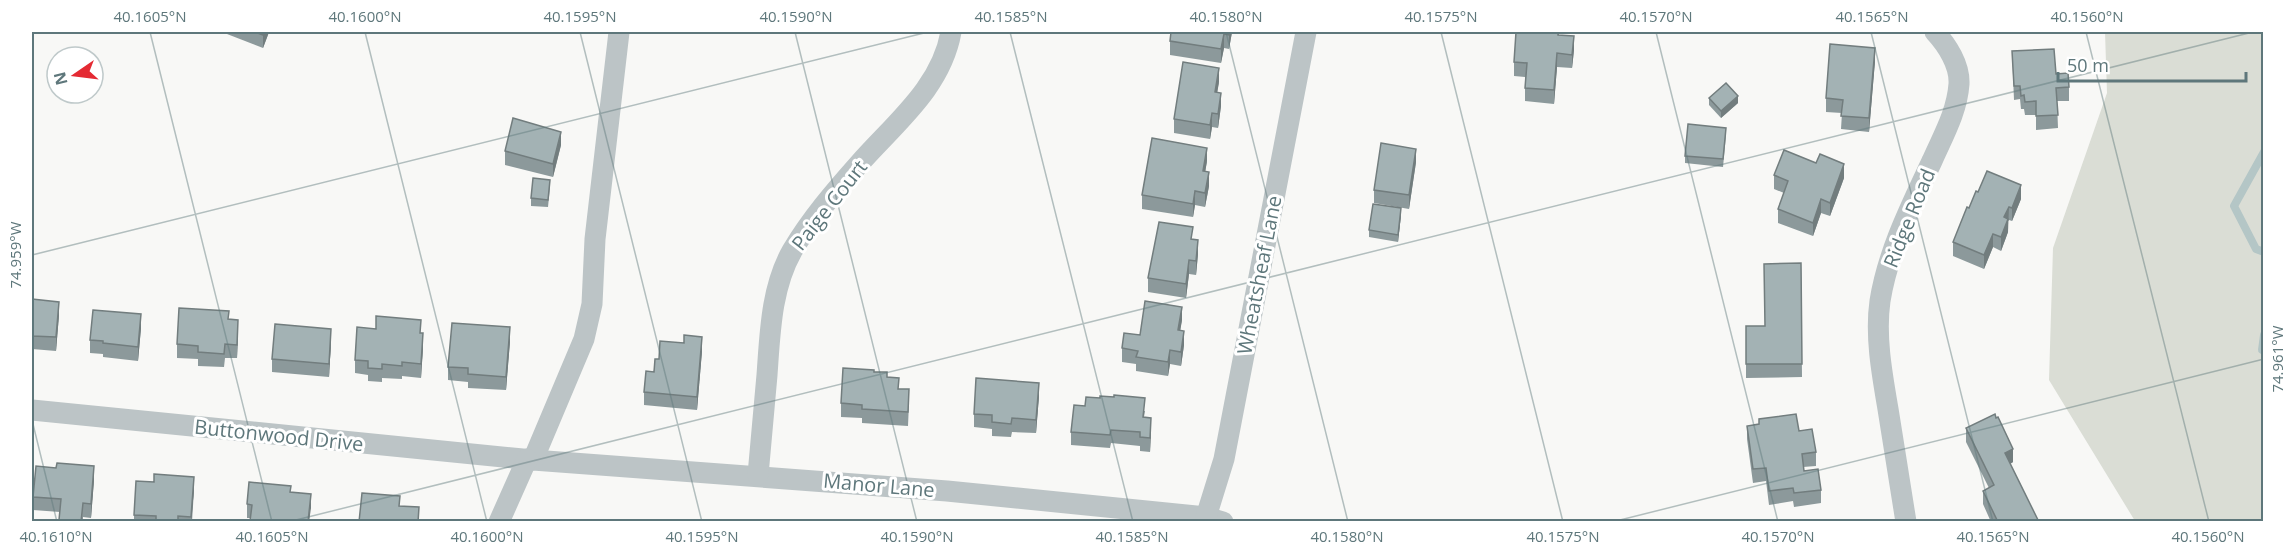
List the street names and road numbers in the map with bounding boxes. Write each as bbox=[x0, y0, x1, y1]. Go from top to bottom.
street label: Paige Court bbox=[785, 154, 873, 256]
street label: Ridge Road bbox=[1877, 164, 1941, 272]
street label: Wheatsheaf Lane bbox=[1230, 193, 1288, 357]
street label: Buttonwood Drive bbox=[193, 413, 365, 457]
street label: Manor Lane bbox=[822, 467, 936, 503]

